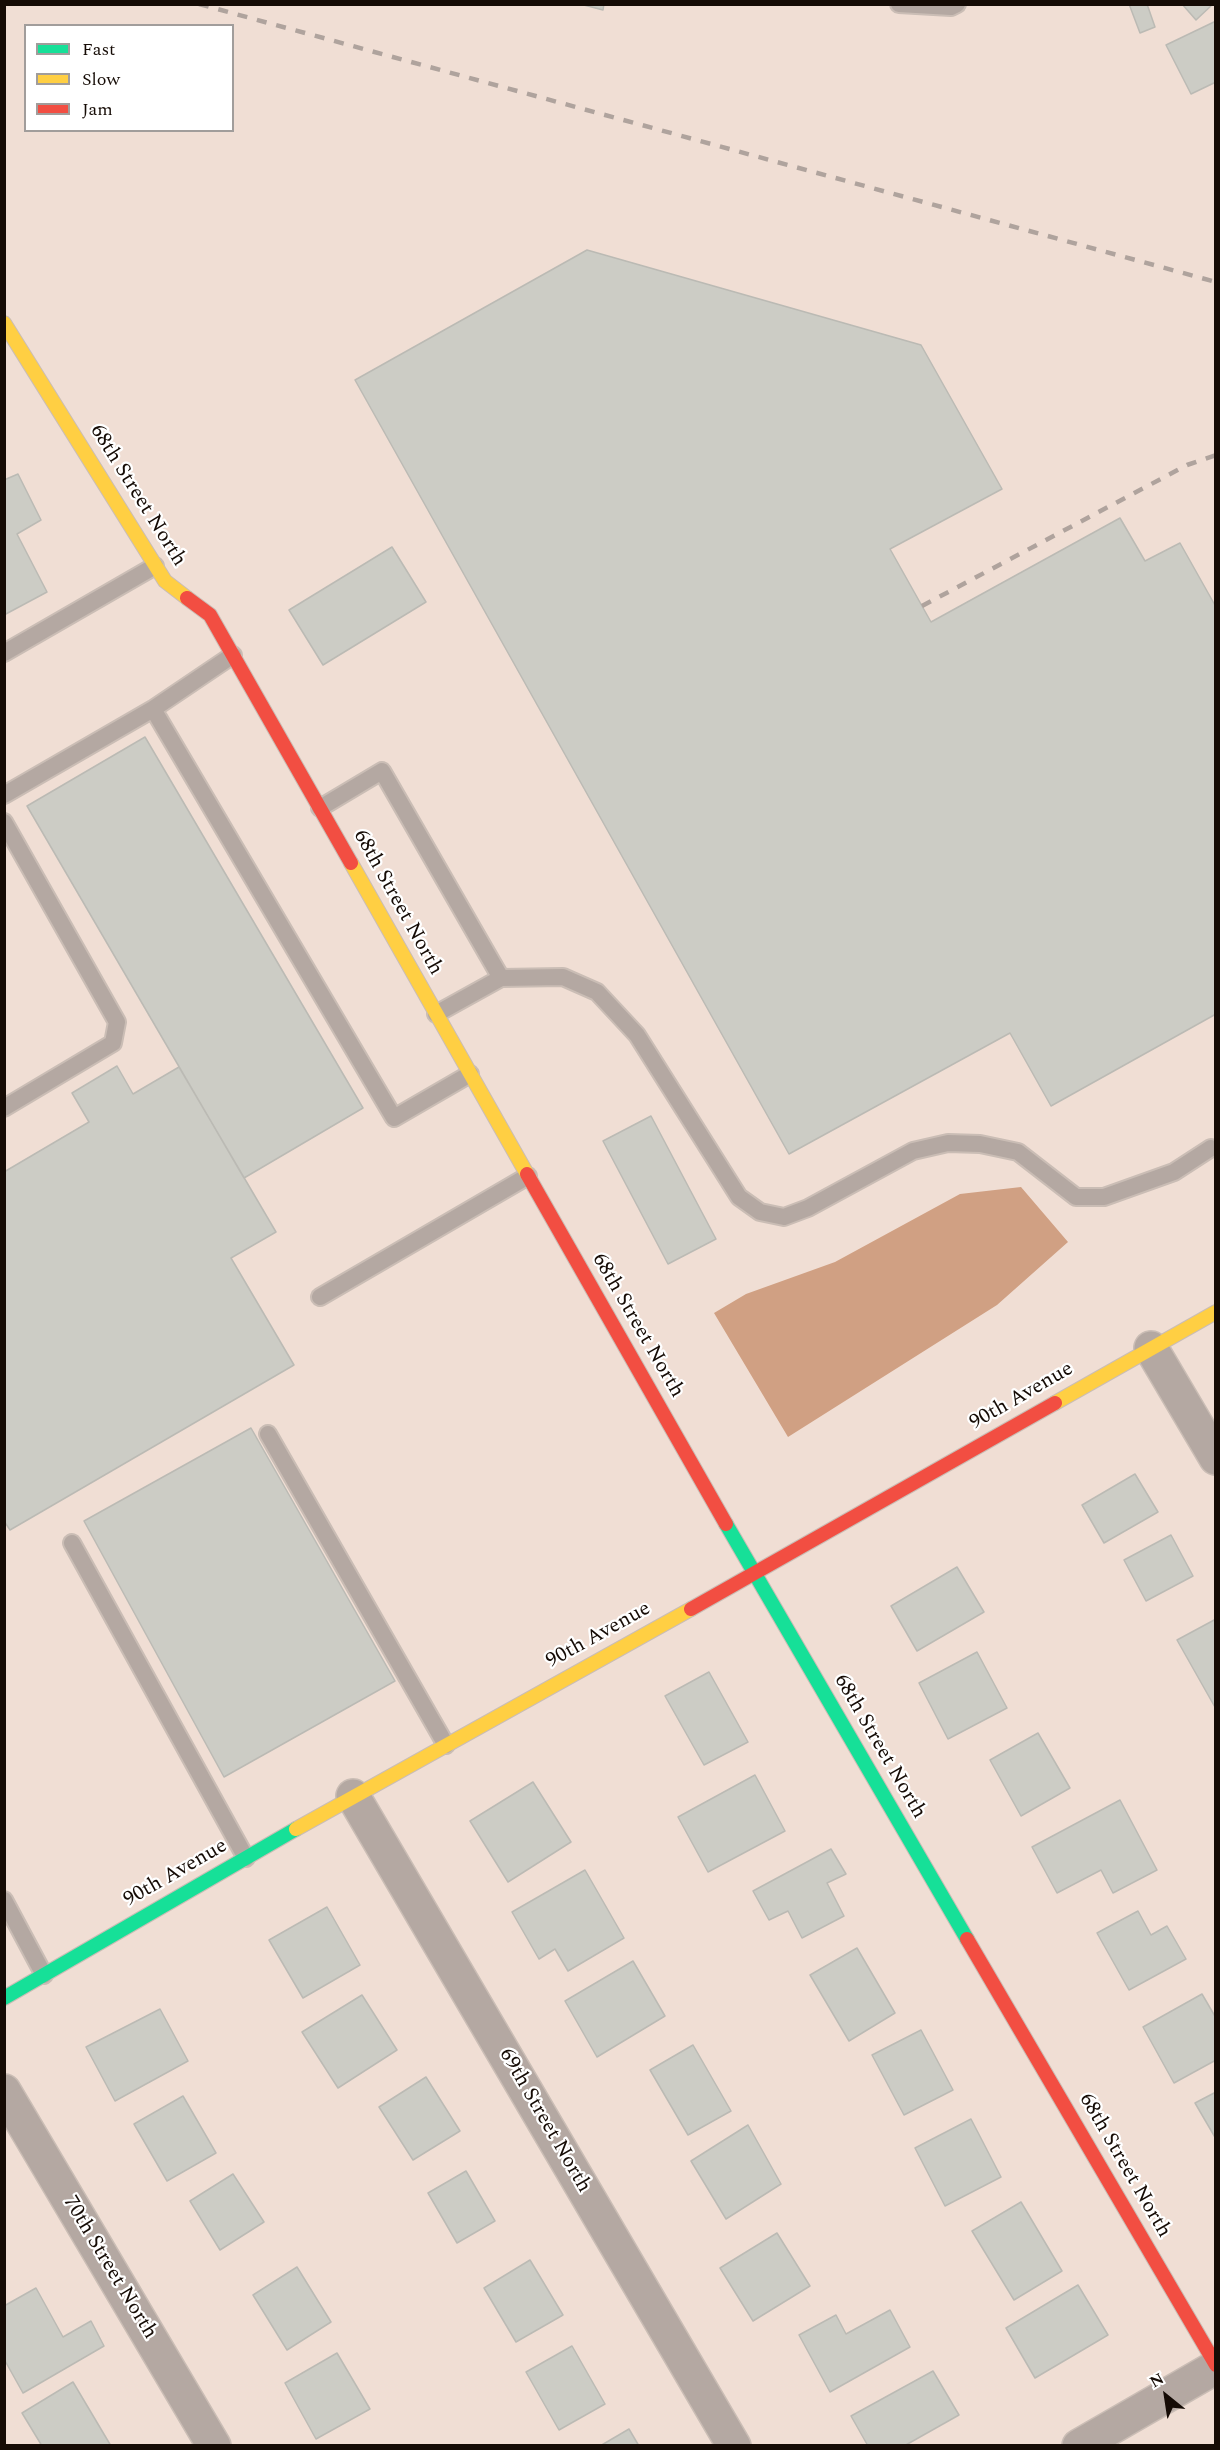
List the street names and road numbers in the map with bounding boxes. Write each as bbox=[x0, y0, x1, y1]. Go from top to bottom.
street label: 68th Street North bbox=[83, 420, 191, 572]
street label: 68th Street North bbox=[347, 826, 447, 980]
street label: 68th Street North bbox=[585, 1249, 689, 1403]
street label: 90th Avenue bbox=[966, 1357, 1078, 1437]
street label: 90th Avenue bbox=[543, 1597, 655, 1675]
street label: 68th Street North bbox=[827, 1670, 931, 1824]
street label: 90th Avenue bbox=[120, 1834, 232, 1914]
street label: 69th Street North bbox=[492, 2044, 596, 2198]
street label: 68th Street North bbox=[1072, 2089, 1176, 2243]
street label: 70th Street North bbox=[56, 2192, 162, 2344]

